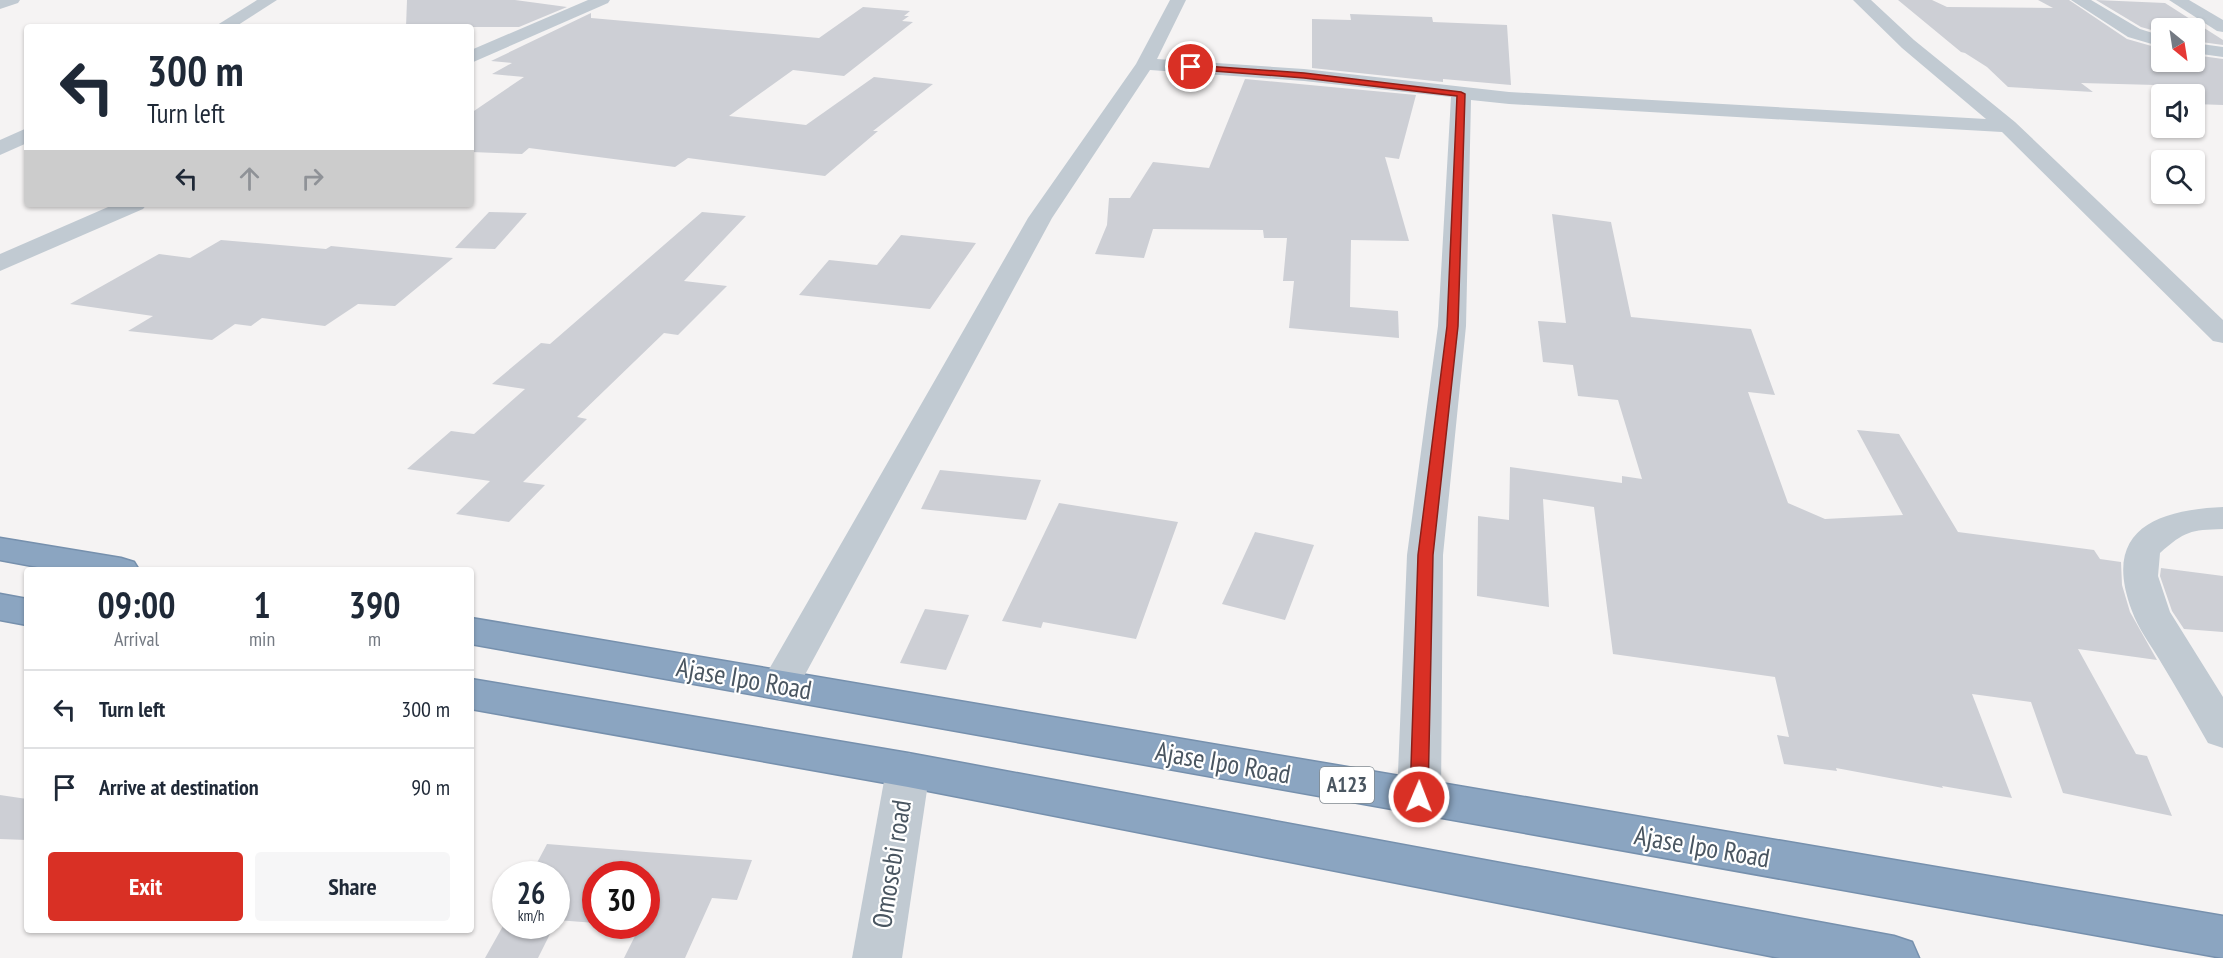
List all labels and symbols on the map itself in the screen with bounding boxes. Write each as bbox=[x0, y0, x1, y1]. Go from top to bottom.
north arrow bbox=[2151, 18, 2205, 72]
pin bbox=[1165, 41, 1216, 92]
street label: Ajase Ipo Road bbox=[674, 649, 815, 707]
street label: Ajase Ipo Road bbox=[1153, 733, 1294, 791]
position arrow bbox=[1387, 765, 1451, 829]
road number: A123 bbox=[1320, 767, 1374, 803]
street label: Omosebi road bbox=[864, 797, 918, 930]
street label: Ajase Ipo Road bbox=[1632, 817, 1773, 875]
speed limit sign: 30 bbox=[582, 861, 660, 939]

